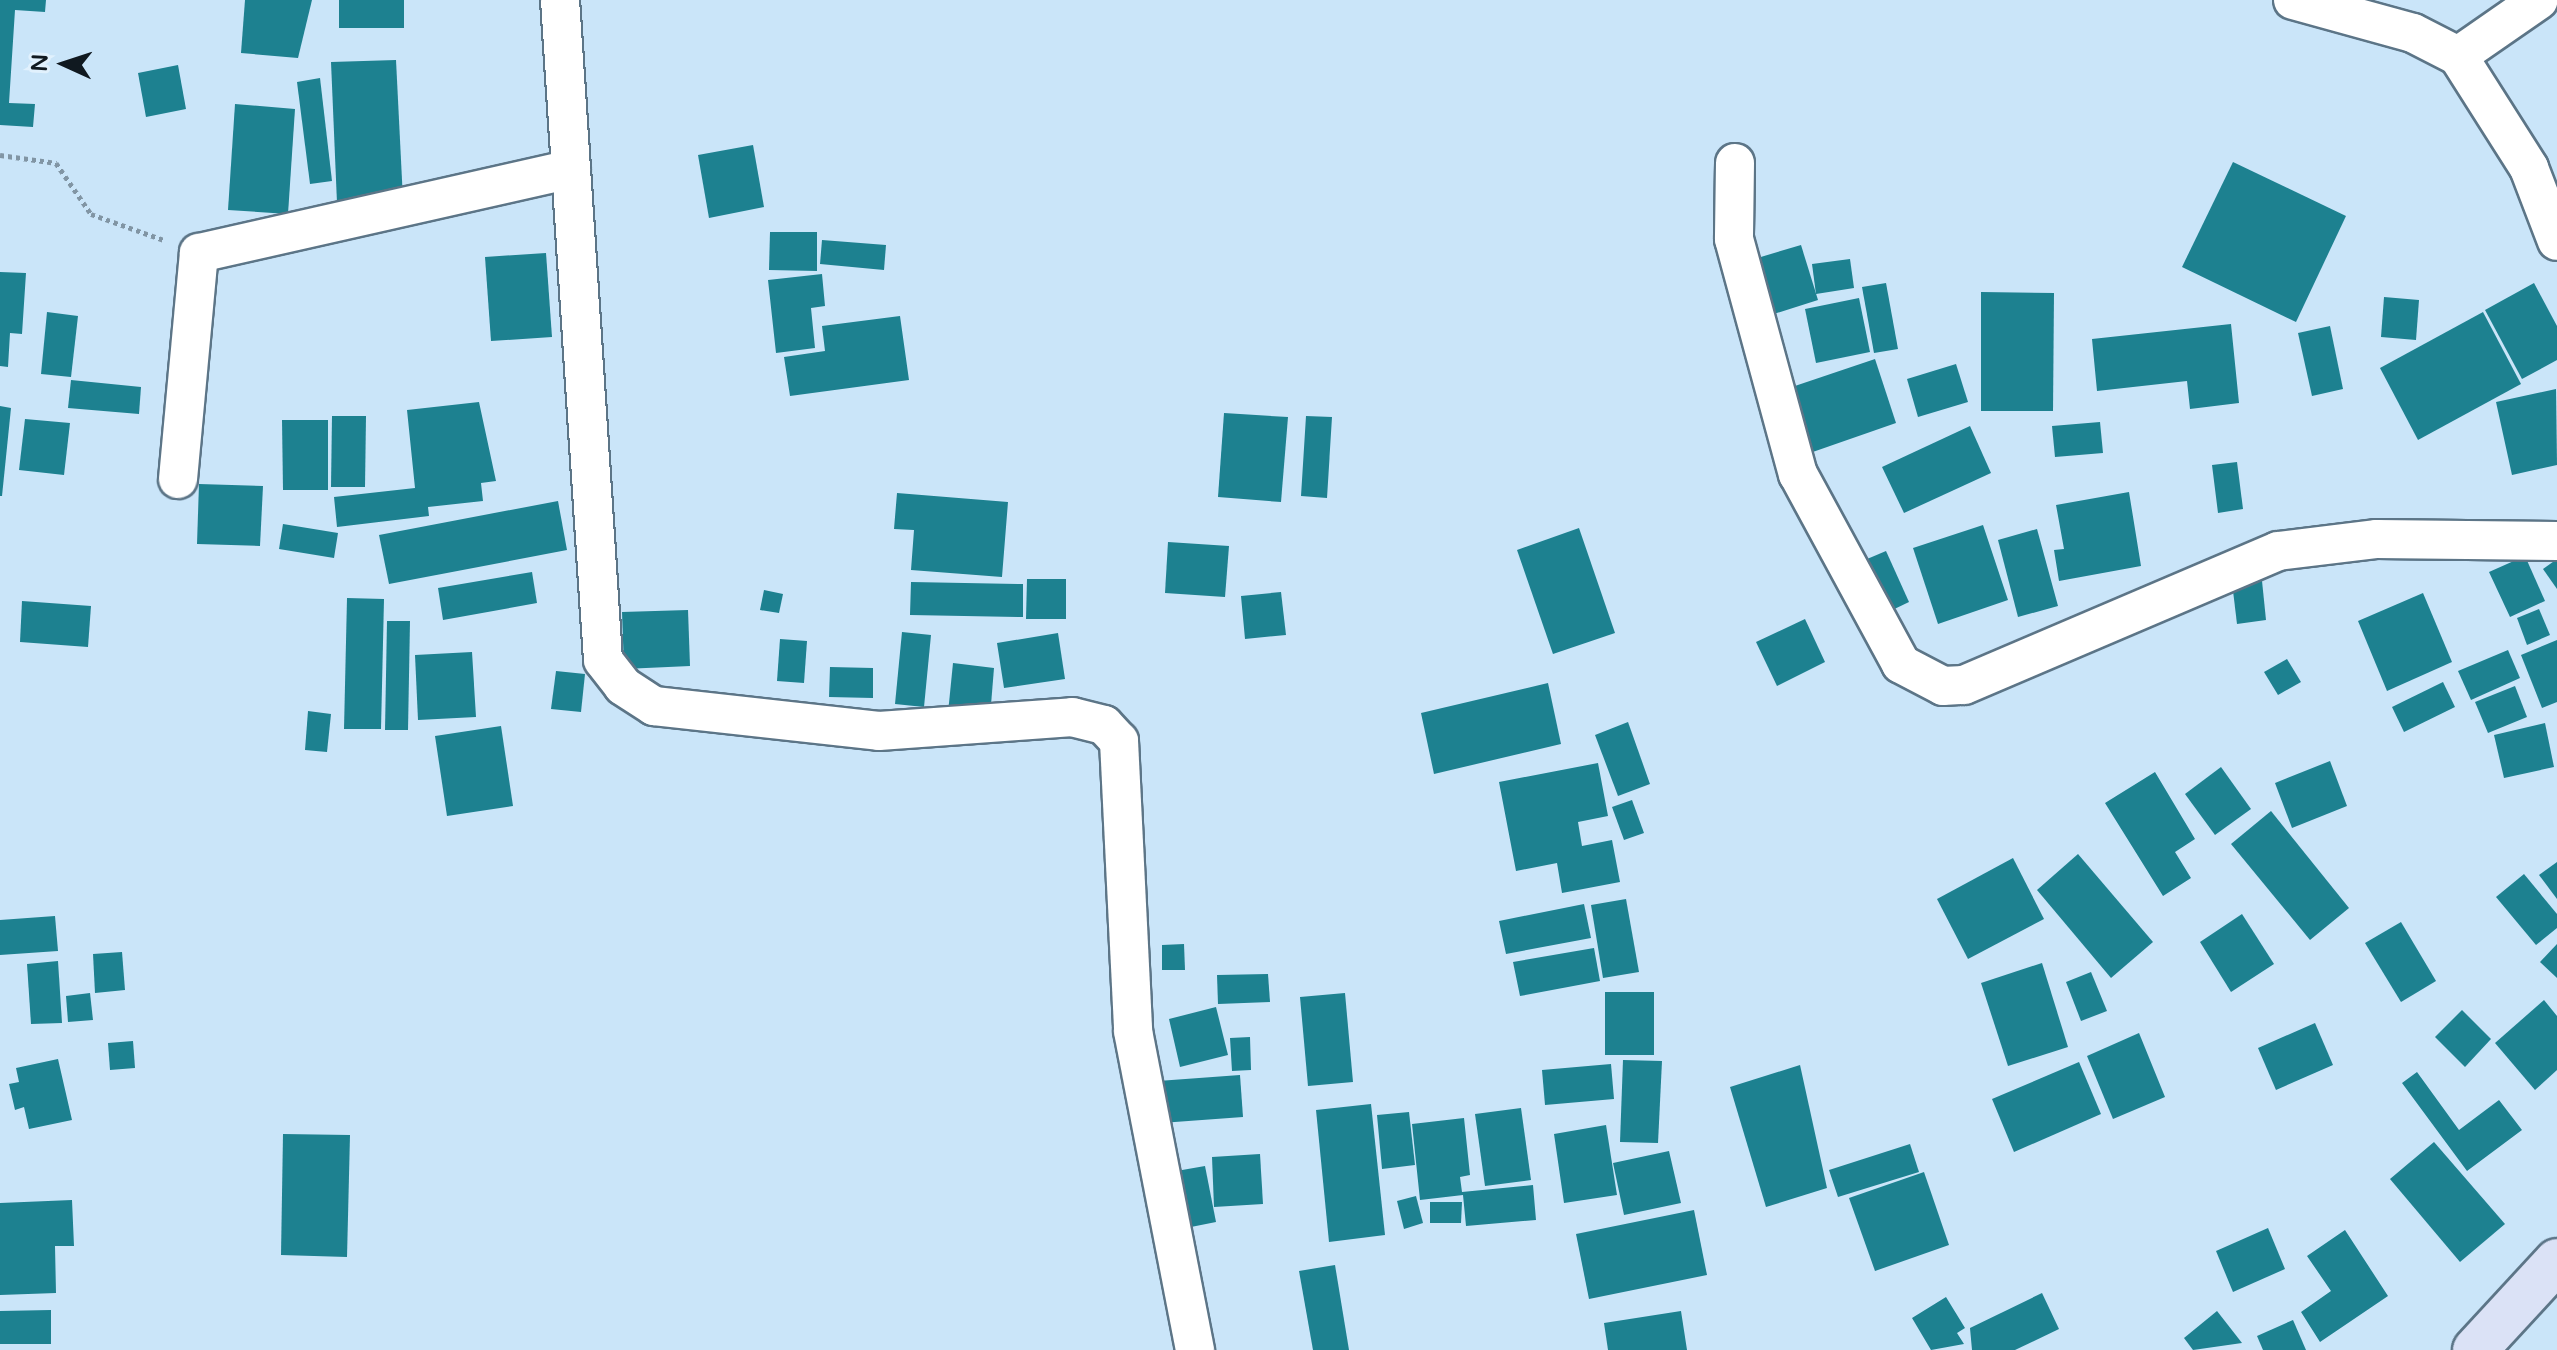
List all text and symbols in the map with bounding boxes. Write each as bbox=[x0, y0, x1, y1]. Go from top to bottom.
north arrow bbox=[24, 24, 104, 104]
text: N bbox=[27, 53, 53, 72]

